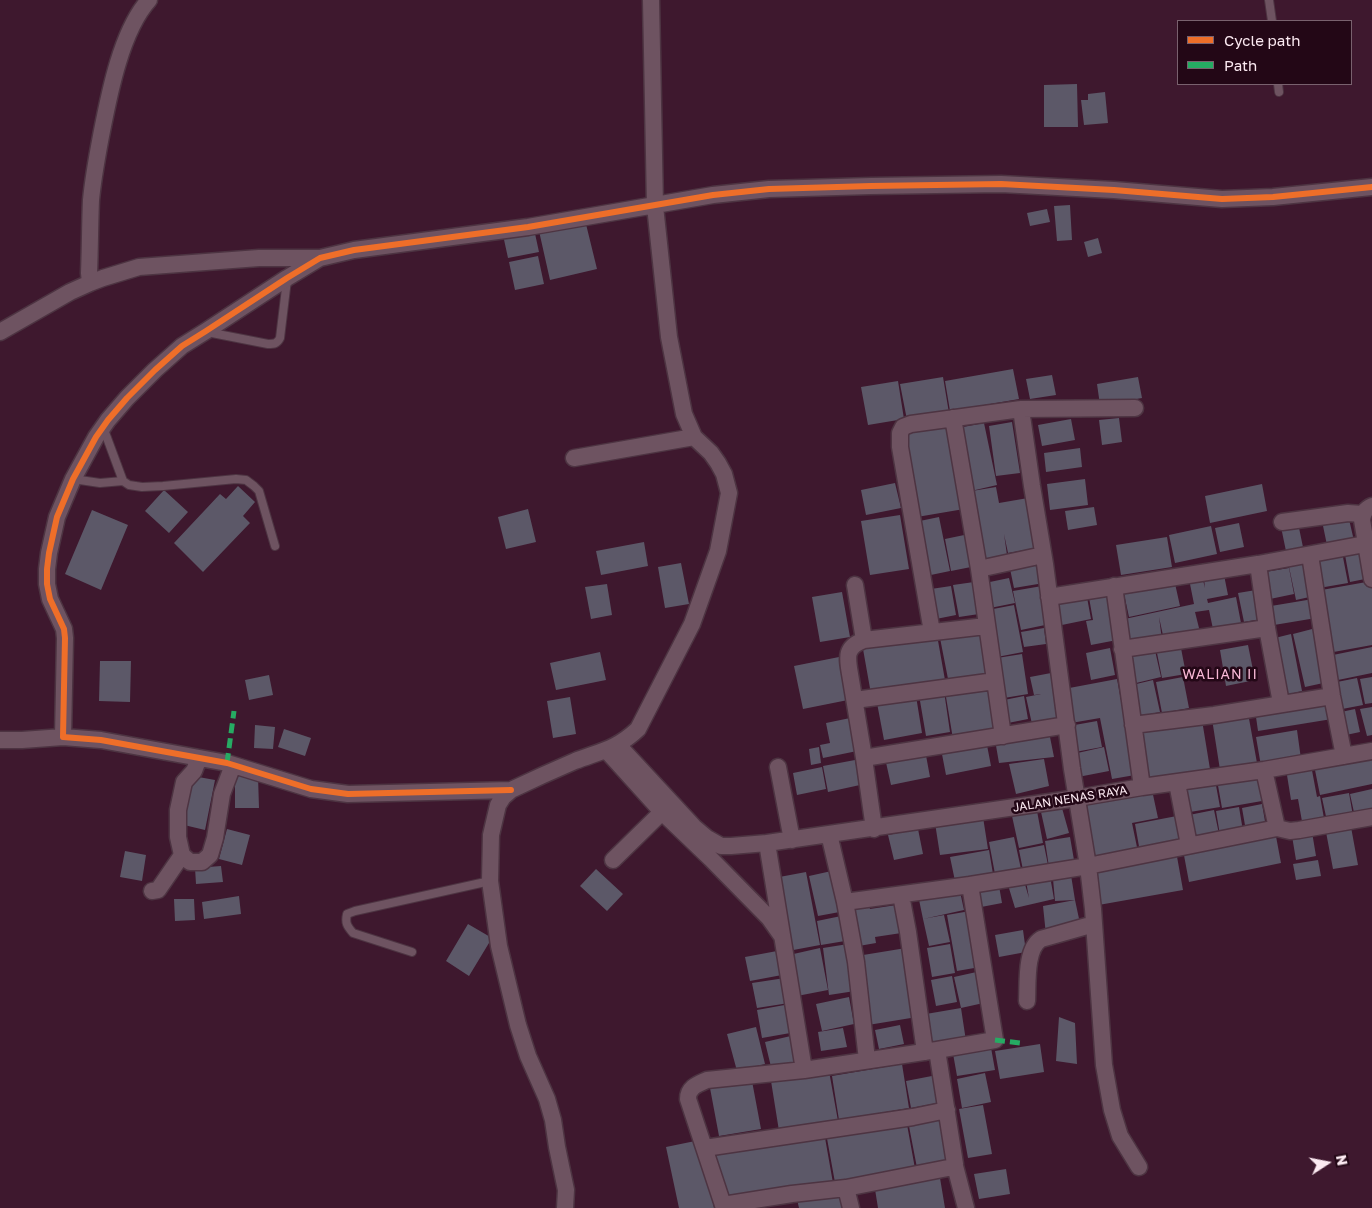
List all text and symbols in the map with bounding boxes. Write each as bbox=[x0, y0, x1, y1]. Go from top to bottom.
legend bbox=[1177, 20, 1352, 85]
text: Cycle path bbox=[1224, 31, 1300, 49]
text: Path bbox=[1224, 56, 1257, 74]
district label: WALIAN II bbox=[1181, 667, 1259, 683]
street label: JALAN NENAS RAYA bbox=[1012, 783, 1128, 815]
north arrow bbox=[1302, 1138, 1352, 1188]
text: N bbox=[1333, 1153, 1352, 1167]

